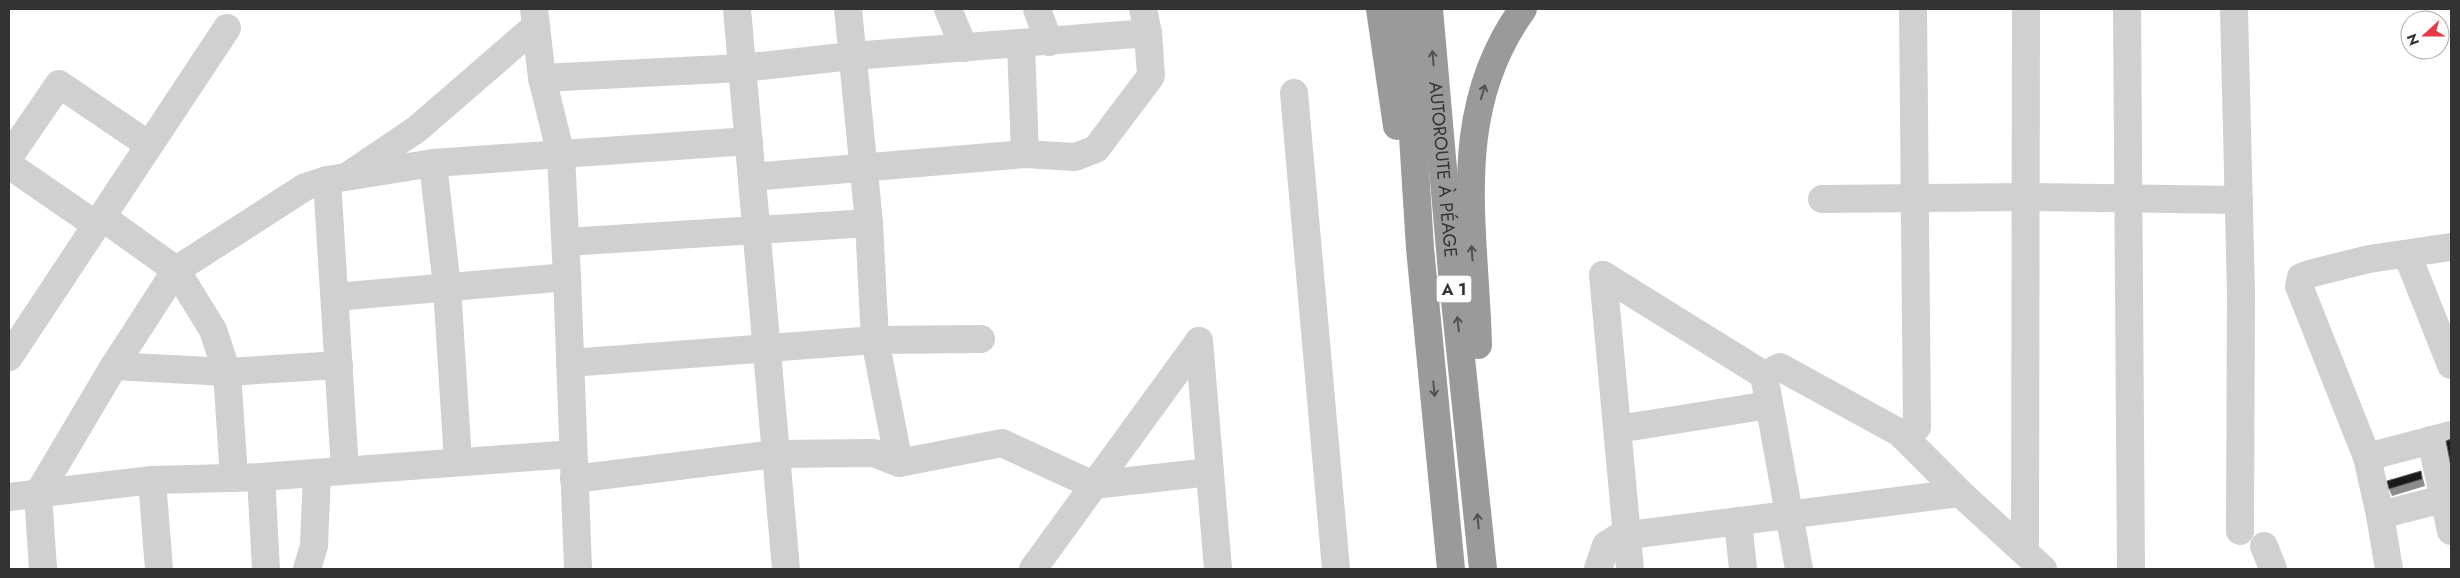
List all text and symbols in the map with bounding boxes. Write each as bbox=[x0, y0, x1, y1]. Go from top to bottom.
north arrow bbox=[2400, 10, 2450, 60]
text: N bbox=[2402, 31, 2424, 48]
one-way arrow bbox=[1428, 50, 1438, 66]
street label: AUTOROUTE À PÉAGE bbox=[1422, 80, 1464, 258]
one-way arrow bbox=[1478, 84, 1488, 100]
one-way arrow bbox=[1467, 245, 1476, 261]
road number: A 1 bbox=[1436, 276, 1472, 302]
one-way arrow bbox=[1453, 317, 1463, 333]
one-way arrow bbox=[1429, 381, 1439, 397]
one-way arrow bbox=[1473, 513, 1483, 529]

